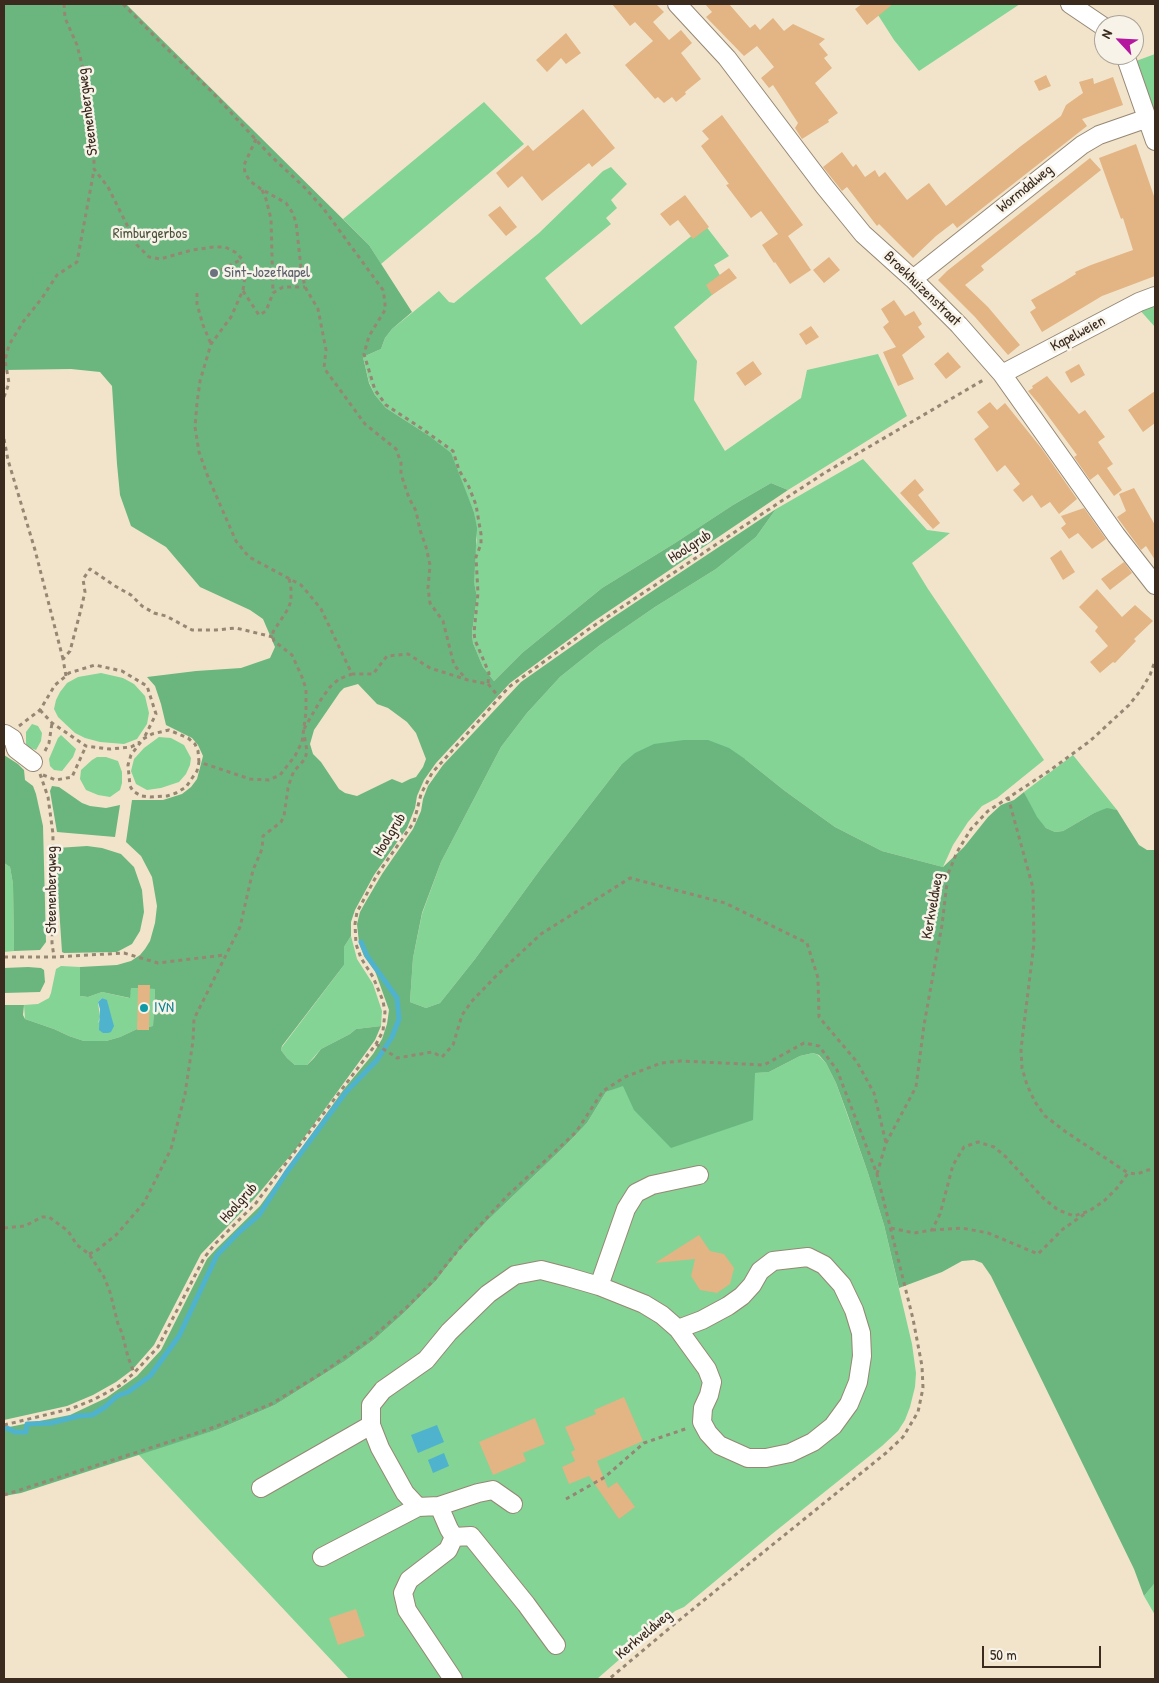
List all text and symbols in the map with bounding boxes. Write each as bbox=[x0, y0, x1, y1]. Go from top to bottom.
north arrow bbox=[1094, 15, 1144, 65]
text: N bbox=[1096, 26, 1116, 41]
street label: Steenenbergweg bbox=[74, 67, 102, 157]
street label: Wormdalweg bbox=[993, 161, 1057, 217]
park label: Rimburgerbos bbox=[113, 225, 187, 243]
street label: Broekhuizenstraat bbox=[880, 248, 964, 330]
place label: Sint-Jozefkapel bbox=[224, 264, 310, 282]
marker: Sint-Jozefkapel bbox=[208, 267, 220, 279]
street label: Kapelweien bbox=[1048, 312, 1108, 356]
street label: Hoolgrub bbox=[665, 526, 715, 568]
street label: Hoolgrub bbox=[370, 810, 410, 860]
street label: Steenenbergweg bbox=[43, 846, 61, 934]
street label: Kerkveldweg bbox=[918, 871, 948, 941]
place label: IVN bbox=[154, 999, 174, 1017]
marker: IVN bbox=[138, 1002, 150, 1014]
street label: Hoolgrub bbox=[216, 1179, 262, 1227]
street label: Kerkveldweg bbox=[612, 1607, 676, 1663]
scale bar bbox=[984, 1636, 1103, 1668]
text: 50 m bbox=[990, 1644, 1017, 1665]

